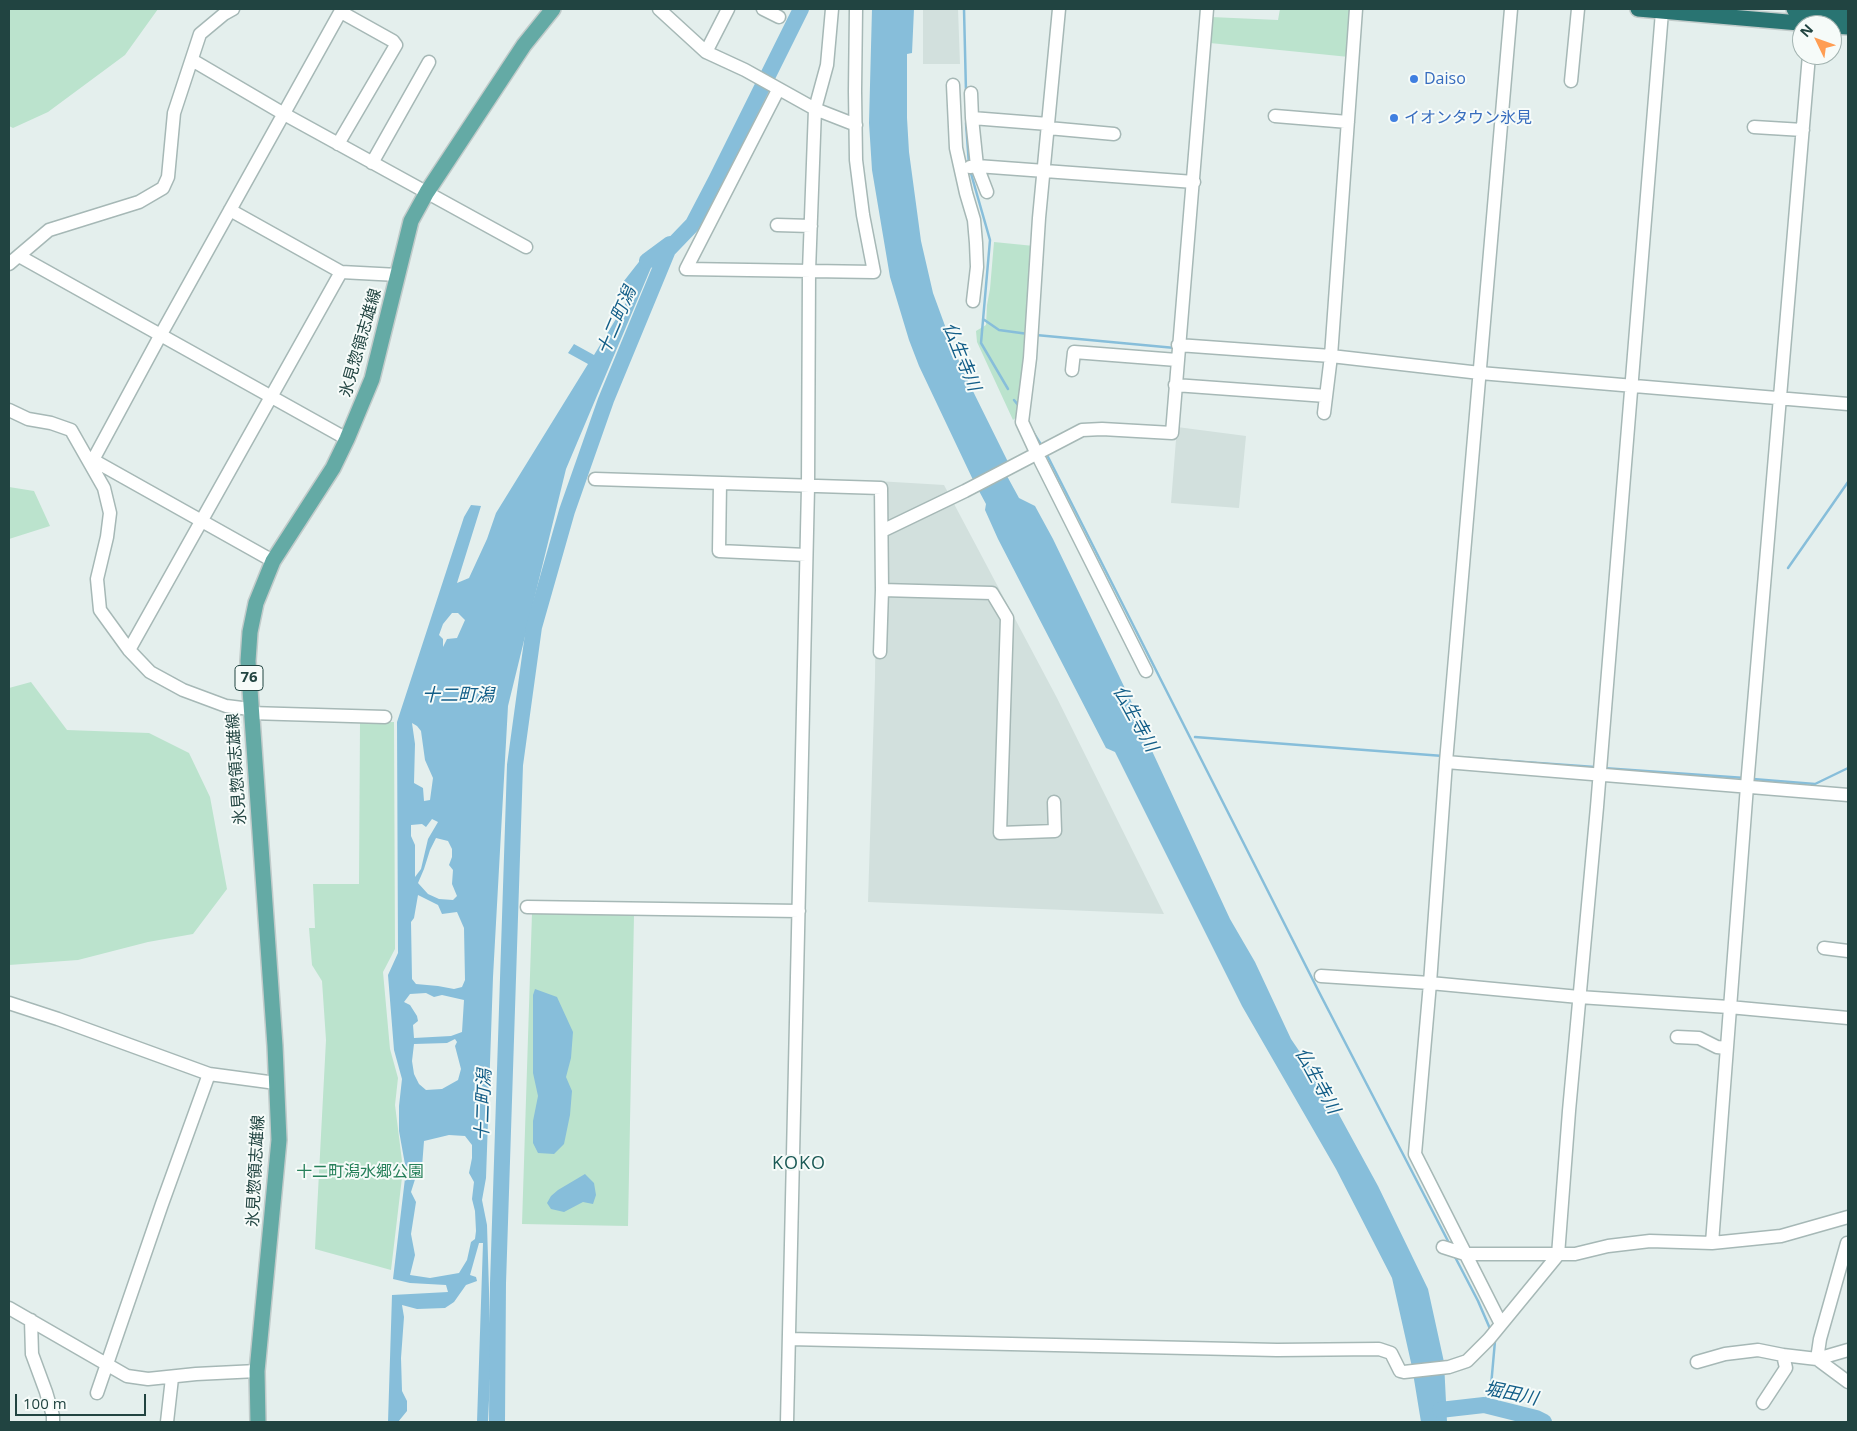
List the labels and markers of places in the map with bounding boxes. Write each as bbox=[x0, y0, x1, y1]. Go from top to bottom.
place label: Daiso bbox=[1424, 69, 1466, 89]
marker: Daiso bbox=[1408, 73, 1420, 85]
place label: イオンタウン氷見 bbox=[1404, 108, 1532, 128]
marker: イオンタウン氷見 bbox=[1388, 112, 1400, 124]

